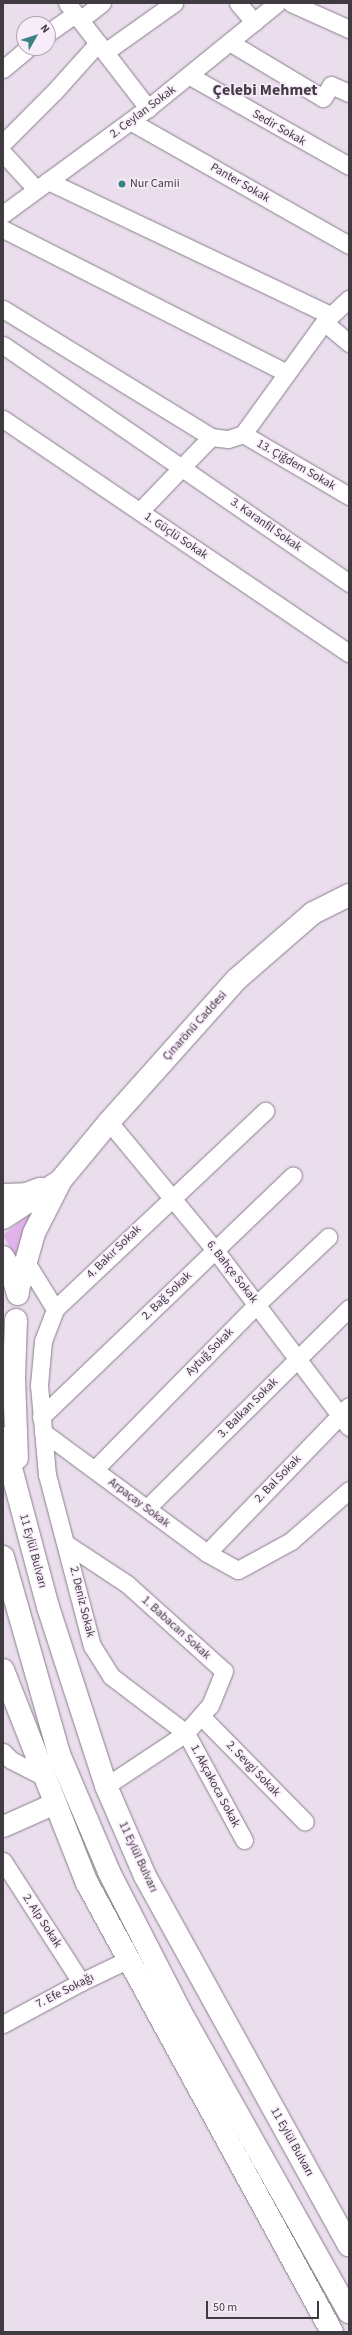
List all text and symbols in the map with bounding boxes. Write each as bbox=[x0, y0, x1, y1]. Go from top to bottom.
north arrow bbox=[16, 16, 56, 56]
text: N bbox=[37, 21, 53, 36]
district label: Çelebi Mehmet bbox=[213, 80, 317, 100]
street label: 2. Ceylan Sokak bbox=[107, 83, 179, 141]
street label: Sedir Sokak bbox=[250, 107, 308, 149]
street label: Panter Sokak bbox=[208, 160, 272, 206]
place label: Nur Camii bbox=[130, 177, 180, 191]
marker: Nur Camii bbox=[117, 179, 127, 189]
street label: 13. Çiğdem Sokak bbox=[254, 437, 338, 493]
street label: 3. Karanfil Sokak bbox=[228, 495, 304, 555]
street label: 1. Güçlü Sokak bbox=[142, 509, 210, 563]
street label: Çınarönü Caddesi bbox=[160, 988, 230, 1064]
street label: 4. Bakır Sokak bbox=[84, 1222, 144, 1282]
street label: 6. Bahçe Sokak bbox=[203, 1238, 261, 1306]
street label: 2. Bağ Sokak bbox=[139, 1269, 195, 1323]
street label: Aytuğ Sokak bbox=[183, 1325, 237, 1379]
street label: 3. Balkan Sokak bbox=[215, 1375, 281, 1441]
street label: 2. Bal Sokak bbox=[252, 1452, 304, 1506]
street label: Arpaçay Sokak bbox=[105, 1475, 173, 1531]
street label: 11 Eylül Bulvarı bbox=[16, 1512, 50, 1590]
street label: 2. Deniz Sokak bbox=[66, 1565, 98, 1639]
street label: 1. Babacan Sokak bbox=[138, 1593, 214, 1663]
street label: 2. Sevgi Sokak bbox=[223, 1738, 283, 1800]
street label: 1. Akçakoca Sokak bbox=[187, 1742, 243, 1830]
street label: 11 Eylül Bulvarı bbox=[115, 1819, 161, 1895]
street label: 2. Alp Sokak bbox=[19, 1892, 65, 1950]
street label: 7. Efe Sokağı bbox=[34, 1970, 96, 2012]
street label: 11 Eylül Bulvarı bbox=[267, 2105, 317, 2179]
scale bar bbox=[208, 2293, 321, 2319]
text: 50 m bbox=[213, 2299, 237, 2316]

